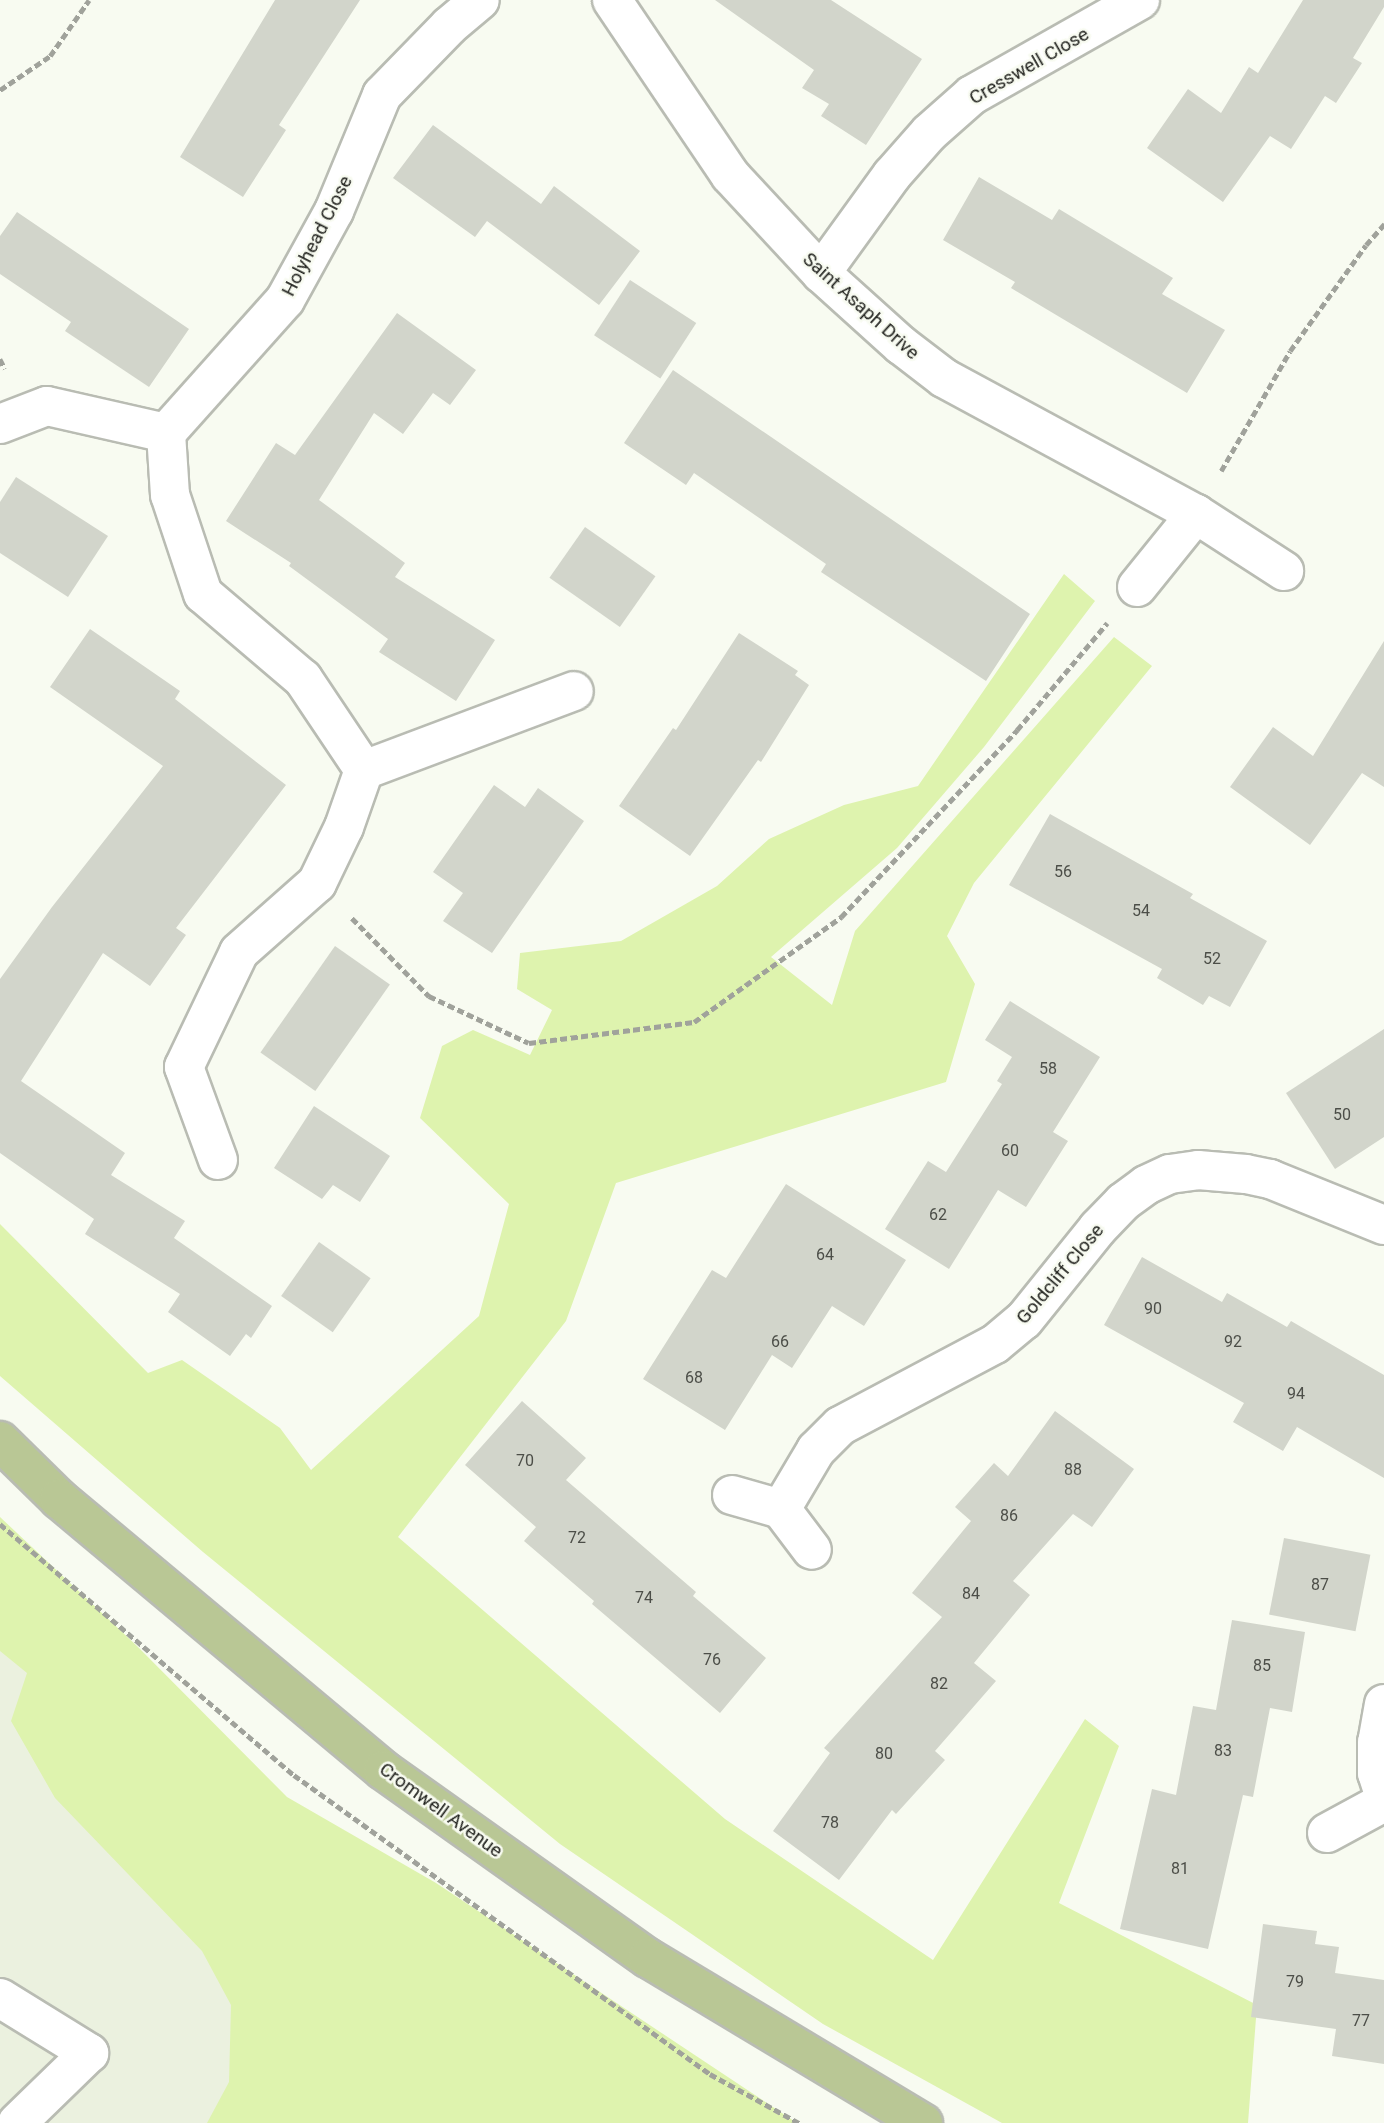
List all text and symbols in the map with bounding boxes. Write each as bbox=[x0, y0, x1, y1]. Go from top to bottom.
street label: Cresswell Close bbox=[965, 23, 1093, 109]
street label: Holyhead Close bbox=[277, 172, 357, 300]
street label: Saint Asaph Drive bbox=[798, 248, 924, 364]
house number: 56 bbox=[1054, 862, 1072, 882]
house number: 54 bbox=[1132, 901, 1150, 921]
house number: 52 bbox=[1203, 949, 1221, 969]
house number: 58 bbox=[1039, 1059, 1057, 1079]
house number: 50 bbox=[1333, 1105, 1351, 1125]
house number: 60 bbox=[1001, 1141, 1019, 1161]
house number: 62 bbox=[929, 1205, 947, 1225]
street label: Goldcliff Close bbox=[1011, 1219, 1109, 1329]
house number: 64 bbox=[816, 1245, 834, 1265]
house number: 90 bbox=[1144, 1299, 1162, 1319]
house number: 66 bbox=[771, 1332, 789, 1352]
house number: 92 bbox=[1224, 1332, 1242, 1352]
house number: 68 bbox=[685, 1368, 703, 1388]
house number: 94 bbox=[1287, 1384, 1305, 1404]
house number: 70 bbox=[516, 1451, 534, 1471]
house number: 88 bbox=[1064, 1460, 1082, 1480]
house number: 86 bbox=[1000, 1506, 1018, 1526]
house number: 72 bbox=[568, 1528, 586, 1548]
house number: 87 bbox=[1311, 1575, 1329, 1595]
house number: 84 bbox=[962, 1584, 980, 1604]
house number: 74 bbox=[635, 1588, 653, 1608]
house number: 76 bbox=[703, 1650, 721, 1670]
house number: 85 bbox=[1253, 1656, 1271, 1676]
house number: 82 bbox=[930, 1674, 948, 1694]
house number: 83 bbox=[1214, 1741, 1232, 1761]
house number: 80 bbox=[875, 1744, 893, 1764]
street label: Cromwell Avenue bbox=[375, 1758, 507, 1862]
house number: 78 bbox=[821, 1813, 839, 1833]
house number: 81 bbox=[1171, 1859, 1189, 1879]
house number: 79 bbox=[1286, 1972, 1304, 1992]
house number: 77 bbox=[1352, 2011, 1370, 2031]

